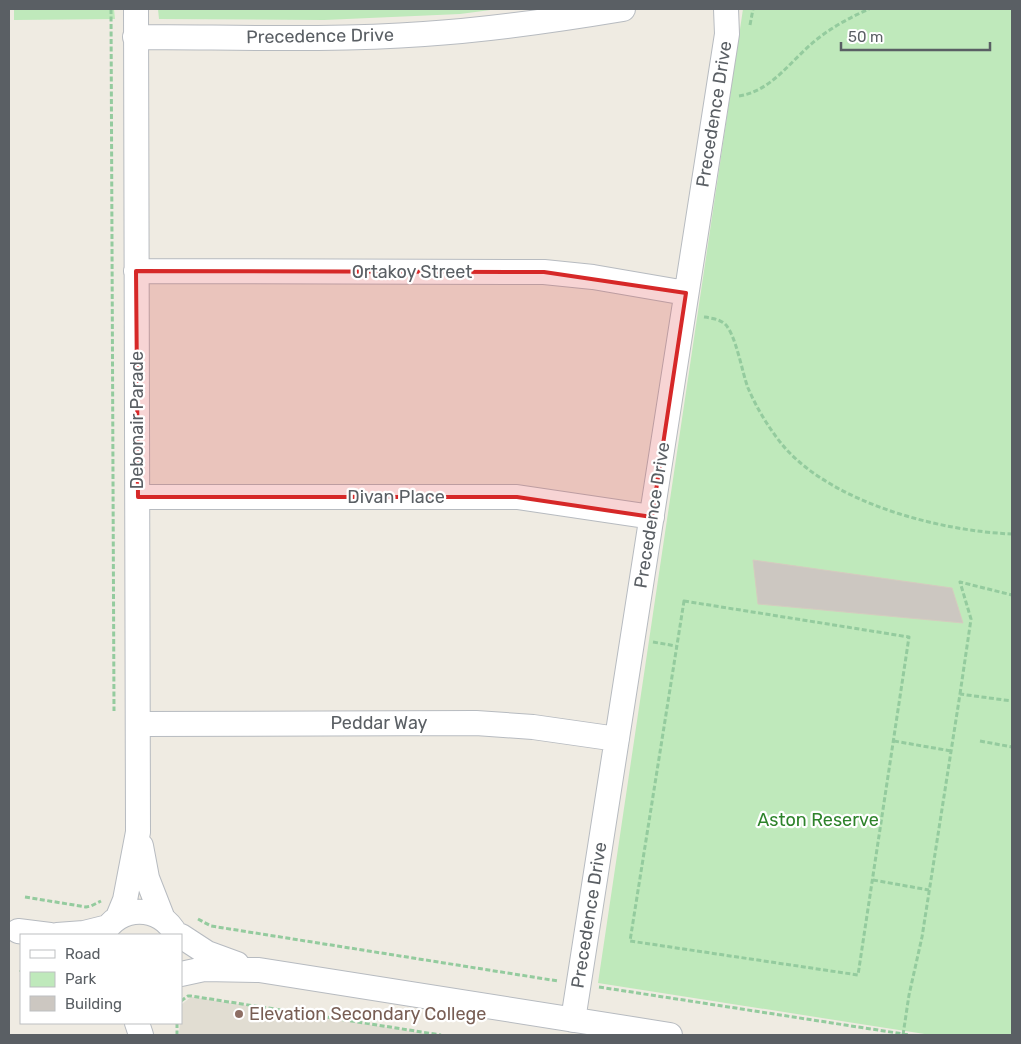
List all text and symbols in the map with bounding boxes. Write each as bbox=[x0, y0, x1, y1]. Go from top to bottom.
scale bar bbox=[841, 20, 990, 52]
street label: Precedence Drive bbox=[246, 24, 394, 48]
text: 50 m bbox=[848, 28, 883, 46]
street label: Precedence Drive bbox=[692, 39, 736, 189]
street label: Ortakoy Street bbox=[352, 261, 472, 283]
street label: Debonair Parade bbox=[126, 351, 148, 489]
street label: Precedence Drive bbox=[630, 440, 674, 590]
street label: Divan Place bbox=[347, 486, 445, 508]
street label: Peddar Way bbox=[330, 712, 428, 734]
park label: Aston Reserve bbox=[757, 809, 879, 831]
street label: Precedence Drive bbox=[567, 840, 611, 990]
legend bbox=[20, 934, 182, 1024]
text: Road bbox=[65, 945, 101, 963]
text: Park bbox=[65, 970, 96, 988]
text: Building bbox=[65, 995, 122, 1013]
place label: Elevation Secondary College bbox=[249, 1003, 486, 1025]
marker: Elevation Secondary College bbox=[233, 1008, 245, 1020]

